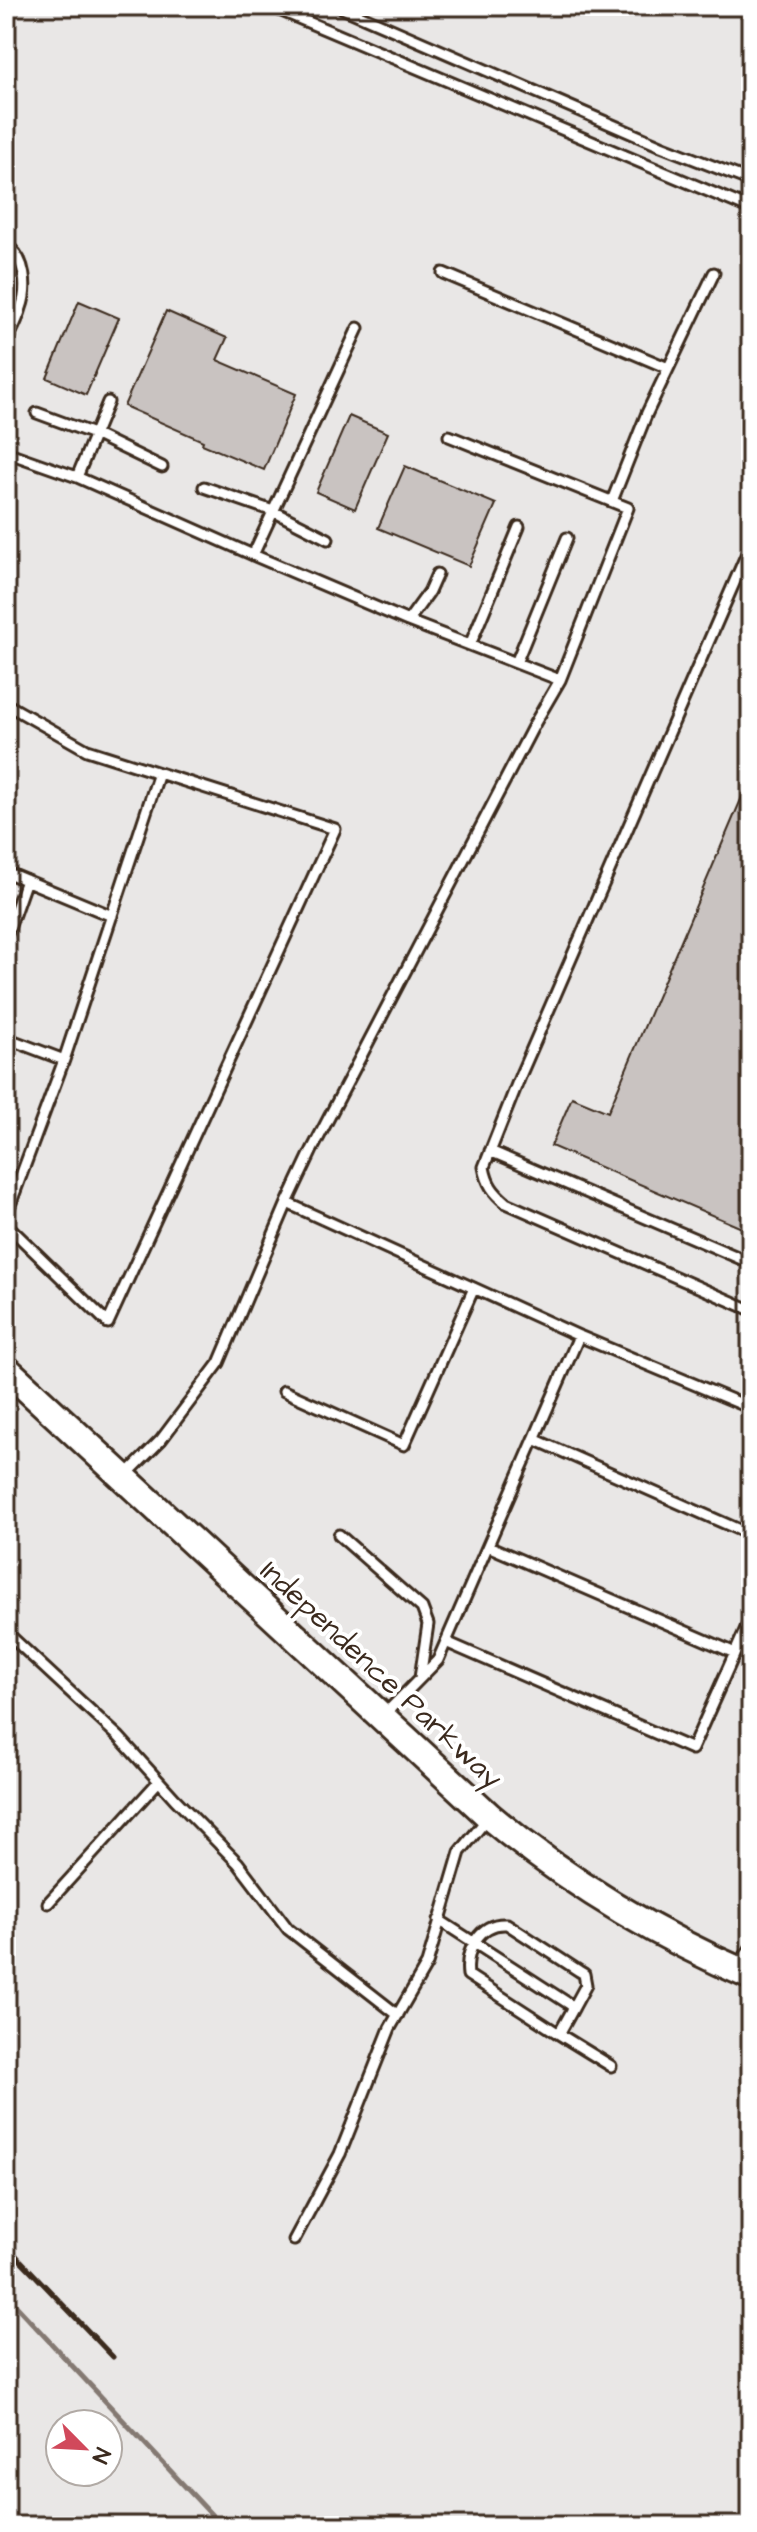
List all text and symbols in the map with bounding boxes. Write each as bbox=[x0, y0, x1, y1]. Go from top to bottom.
street label: Independence Parkway bbox=[250, 1551, 512, 1799]
north arrow bbox=[44, 2408, 124, 2488]
text: N bbox=[84, 2443, 118, 2468]

